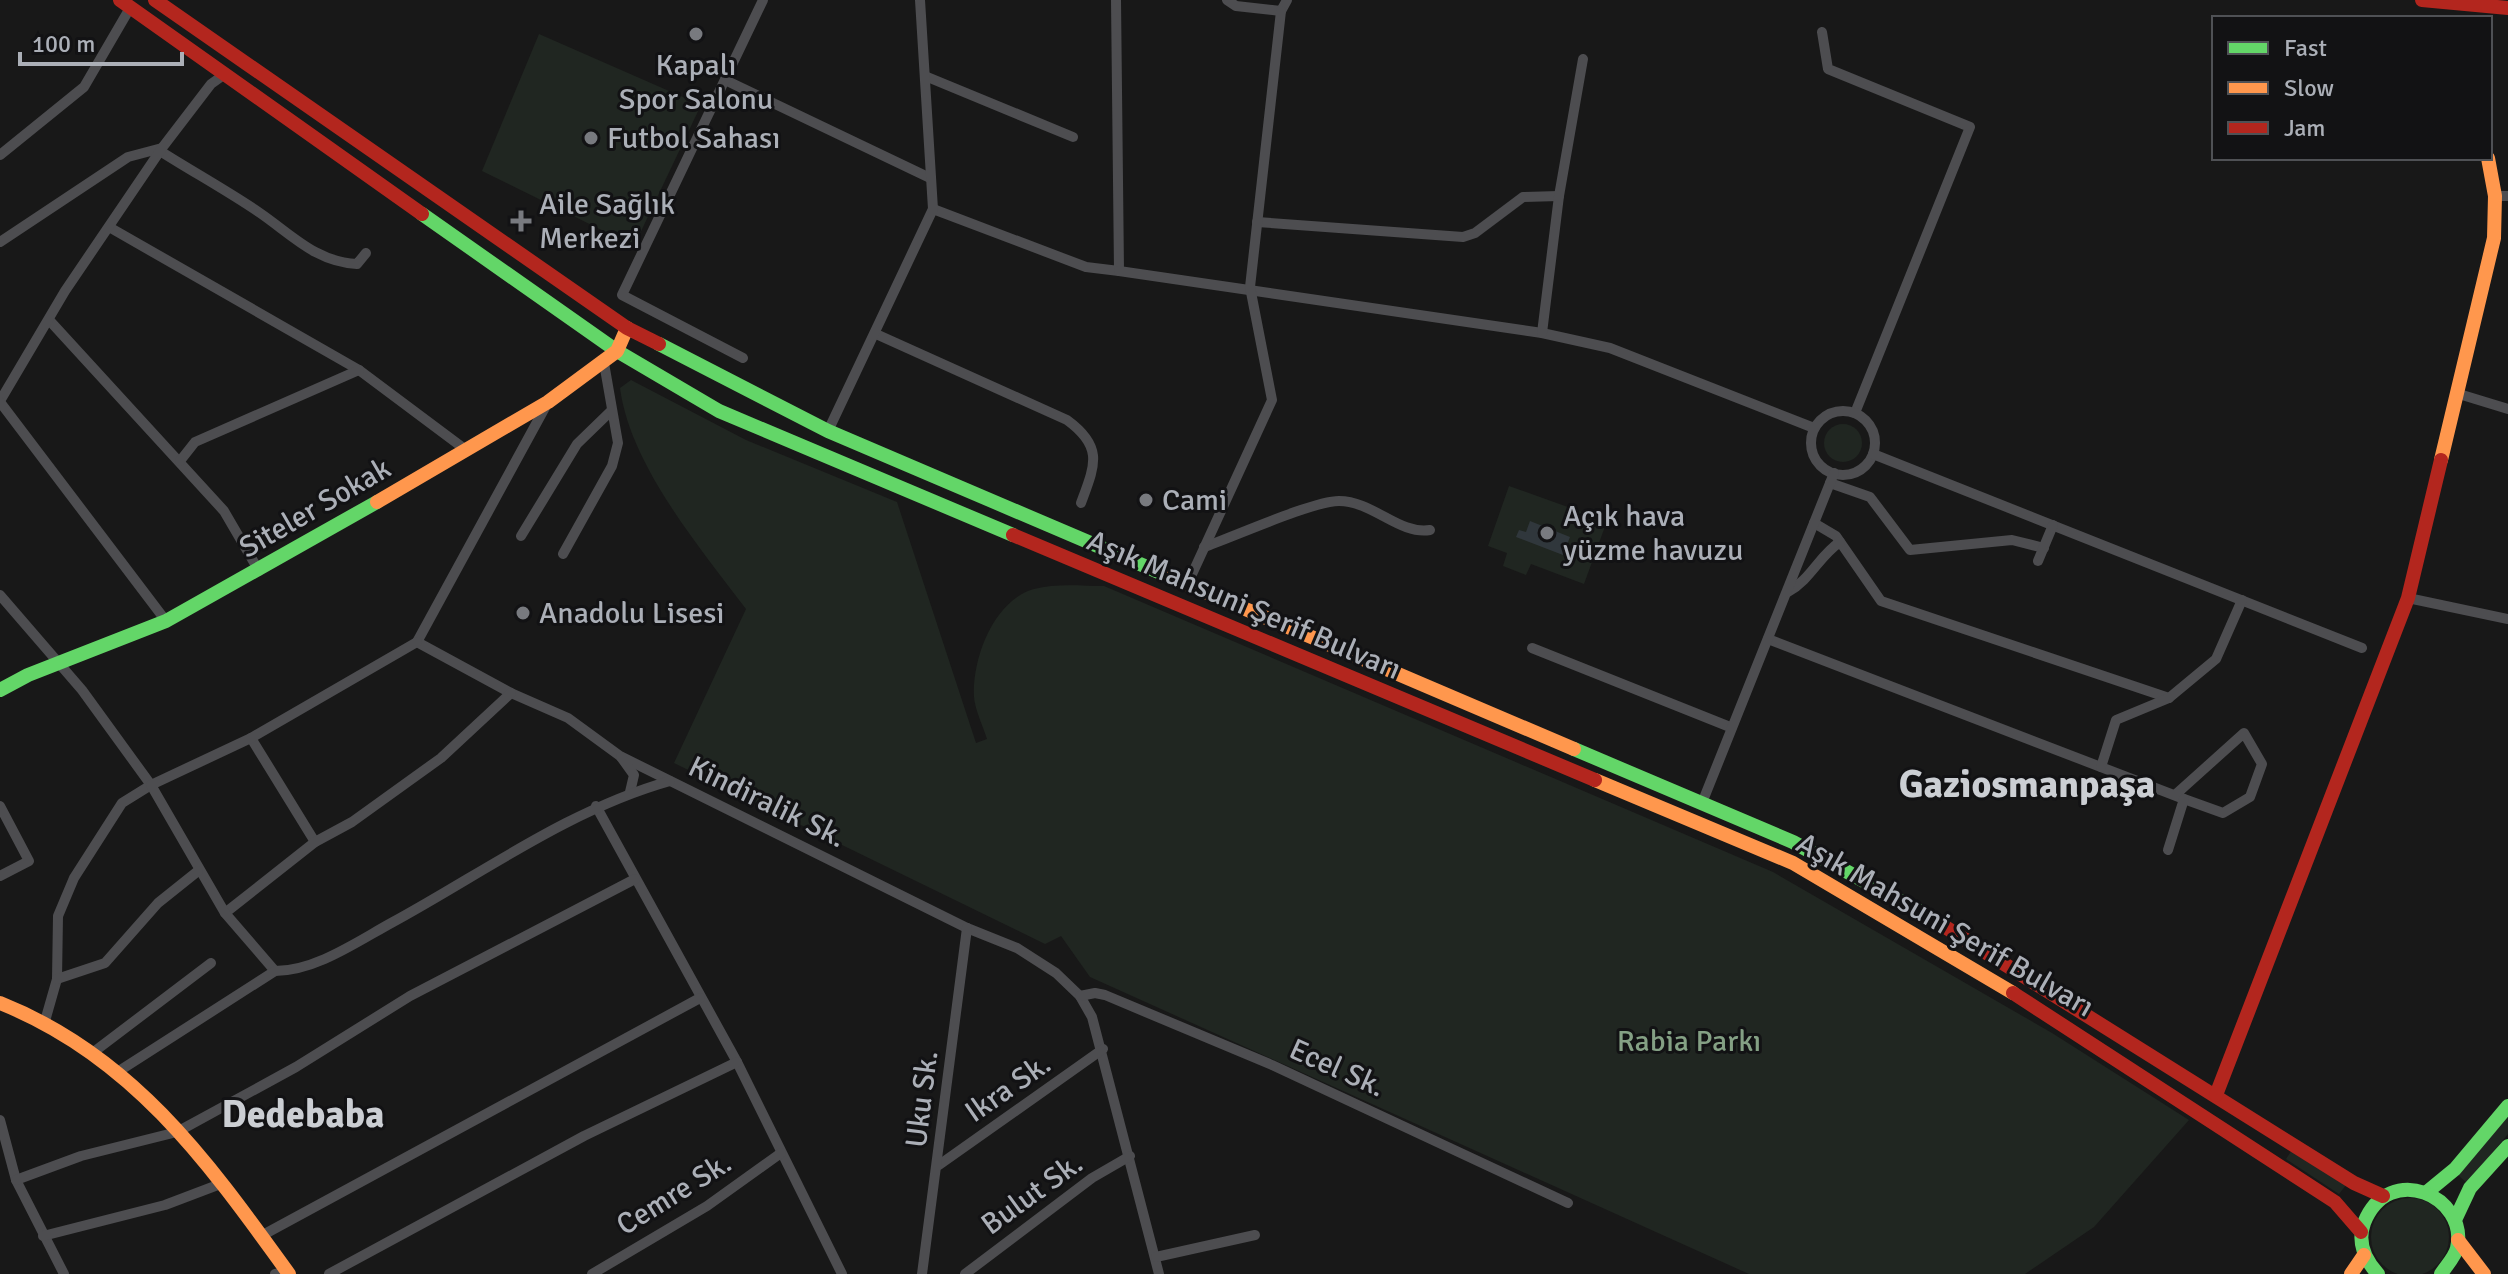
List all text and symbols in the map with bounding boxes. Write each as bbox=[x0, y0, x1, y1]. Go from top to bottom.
scale bar bbox=[20, 16, 182, 66]
legend bbox=[2212, 16, 2492, 160]
marker: Kapalı Spor Salonu bbox=[687, 25, 705, 43]
text: 100 m bbox=[32, 29, 95, 59]
text: Fast bbox=[2284, 33, 2327, 63]
place label: Kapalı Spor Salonu bbox=[619, 47, 773, 118]
text: Slow bbox=[2284, 73, 2334, 103]
text: Jam bbox=[2284, 113, 2325, 143]
place label: Futbol Sahası bbox=[607, 120, 780, 157]
marker: Futbol Sahası bbox=[582, 129, 600, 147]
place label: Aile Sağlık Merkezi bbox=[539, 186, 675, 257]
marker: Aile Sağlık Merkezi bbox=[510, 210, 532, 232]
street label: Siteler Sokak bbox=[233, 450, 397, 566]
place label: Cami bbox=[1162, 482, 1227, 519]
marker: Cami bbox=[1137, 491, 1155, 509]
place label: Açık hava yüzme havuzu bbox=[1563, 498, 1743, 569]
street label: Aşık Mahsuni Şerif Bulvarı bbox=[1082, 522, 1406, 688]
marker: Açık hava yüzme havuzu bbox=[1538, 524, 1556, 542]
place label: Anadolu Lisesi bbox=[539, 595, 724, 632]
marker: Anadolu Lisesi bbox=[514, 604, 532, 622]
street label: Kindiralik Sk. bbox=[682, 748, 852, 856]
district label: Gaziosmanpaşa bbox=[1899, 761, 2155, 808]
street label: Aşık Mahsuni Şerif Bulvarı bbox=[1790, 825, 2100, 1025]
park label: Rabia Parkı bbox=[1617, 1023, 1761, 1060]
street label: Ecel Sk. bbox=[1284, 1031, 1390, 1105]
street label: Ikra Sk. bbox=[958, 1045, 1058, 1131]
street label: Uku Sk. bbox=[898, 1048, 946, 1150]
district label: Dedebaba bbox=[221, 1091, 385, 1138]
street label: Cemre Sk. bbox=[610, 1144, 738, 1244]
street label: Bulut Sk. bbox=[974, 1145, 1090, 1243]

